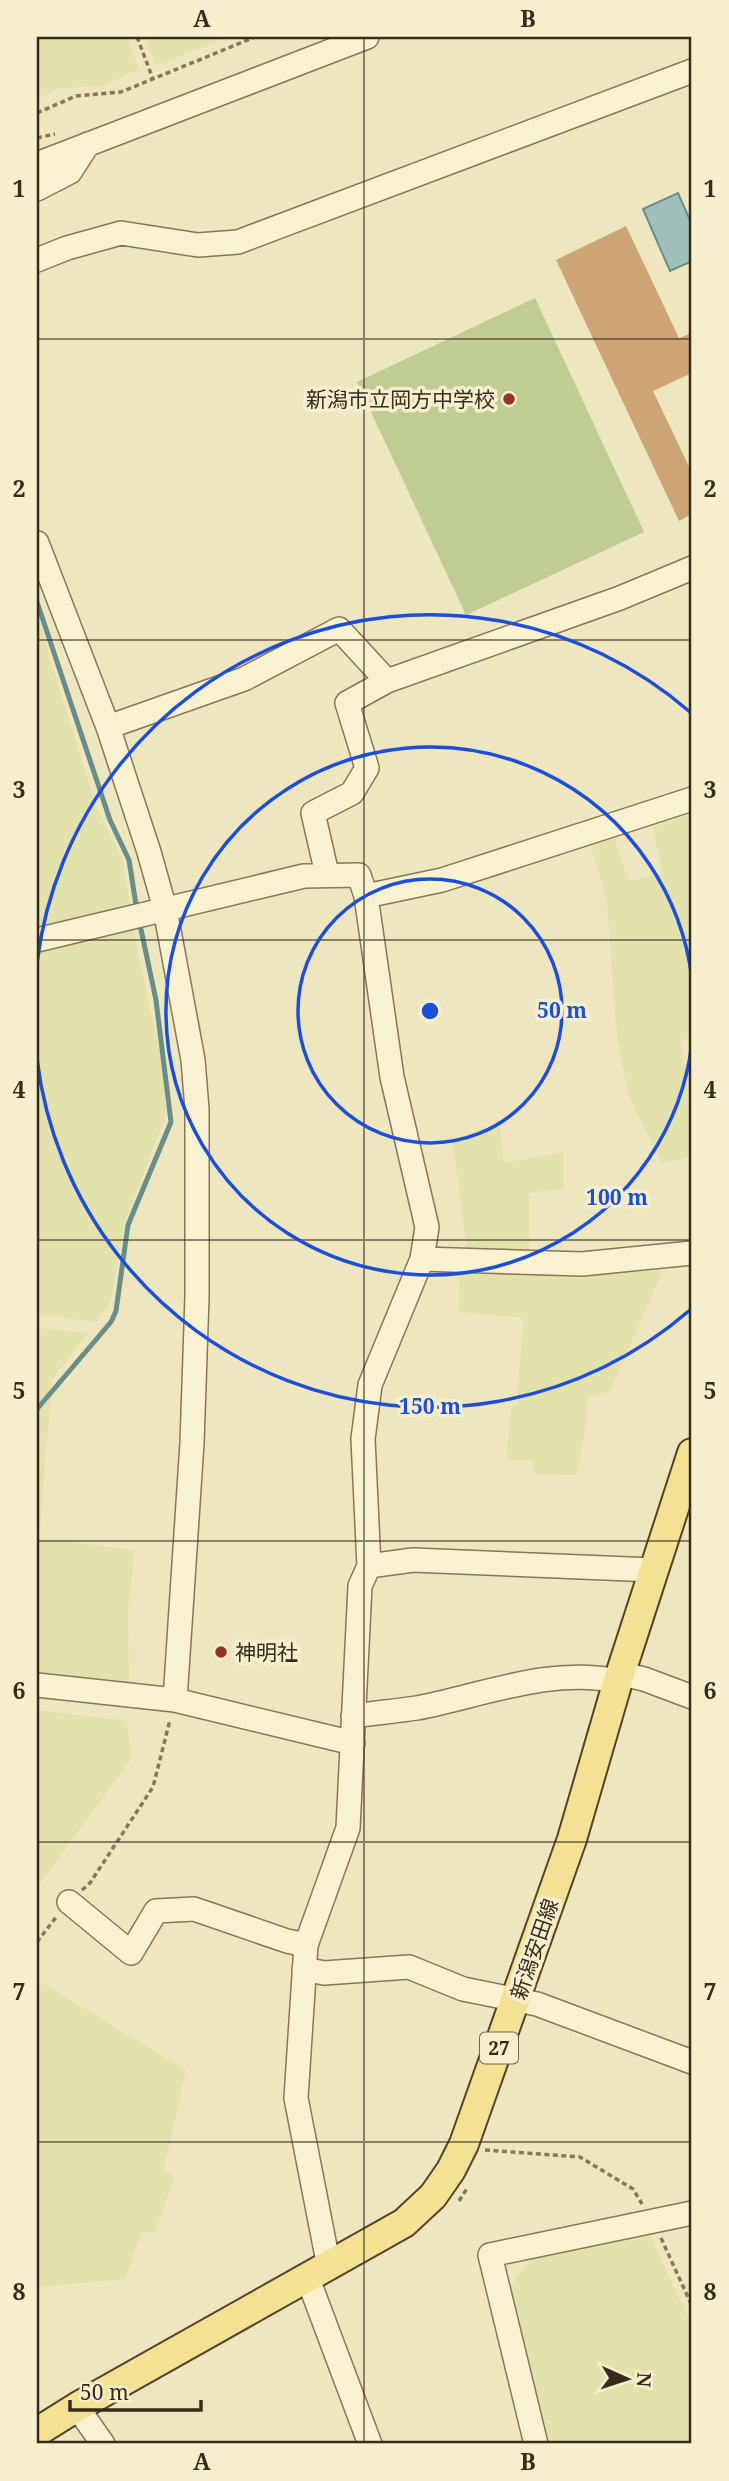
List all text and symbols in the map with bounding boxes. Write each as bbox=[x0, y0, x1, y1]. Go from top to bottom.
text: A bbox=[193, 2, 211, 34]
text: B bbox=[520, 2, 536, 34]
text: 1 bbox=[13, 172, 26, 204]
text: 1 bbox=[704, 172, 717, 204]
place label: 新潟市立岡方中学校 bbox=[306, 385, 495, 413]
marker: 新潟市立岡方中学校 bbox=[501, 391, 517, 407]
text: 2 bbox=[13, 472, 26, 504]
text: 2 bbox=[704, 472, 717, 504]
text: 3 bbox=[13, 773, 26, 805]
text: 3 bbox=[704, 773, 717, 805]
text: 50 m bbox=[537, 996, 587, 1024]
centre of rings bbox=[418, 999, 442, 1023]
text: 4 bbox=[13, 1073, 26, 1105]
text: 4 bbox=[704, 1073, 717, 1105]
text: 100 m bbox=[586, 1183, 648, 1211]
text: 5 bbox=[13, 1374, 26, 1406]
text: 5 bbox=[704, 1374, 717, 1406]
text: 150 m bbox=[399, 1392, 461, 1420]
place label: 神明社 bbox=[235, 1638, 298, 1666]
marker: 神明社 bbox=[213, 1644, 229, 1660]
text: 6 bbox=[13, 1674, 26, 1706]
text: 6 bbox=[704, 1674, 717, 1706]
street label: 新潟安田線 bbox=[504, 1895, 564, 2003]
text: 7 bbox=[13, 1975, 26, 2007]
text: 7 bbox=[704, 1975, 717, 2007]
road number: 27 bbox=[480, 2032, 518, 2064]
text: 8 bbox=[13, 2275, 26, 2307]
text: 8 bbox=[704, 2275, 717, 2307]
north arrow bbox=[592, 2344, 662, 2414]
scale bar bbox=[70, 2369, 201, 2413]
text: N bbox=[631, 2372, 657, 2388]
text: 50 m bbox=[80, 2378, 129, 2406]
text: A bbox=[193, 2445, 211, 2477]
text: B bbox=[520, 2445, 536, 2477]

